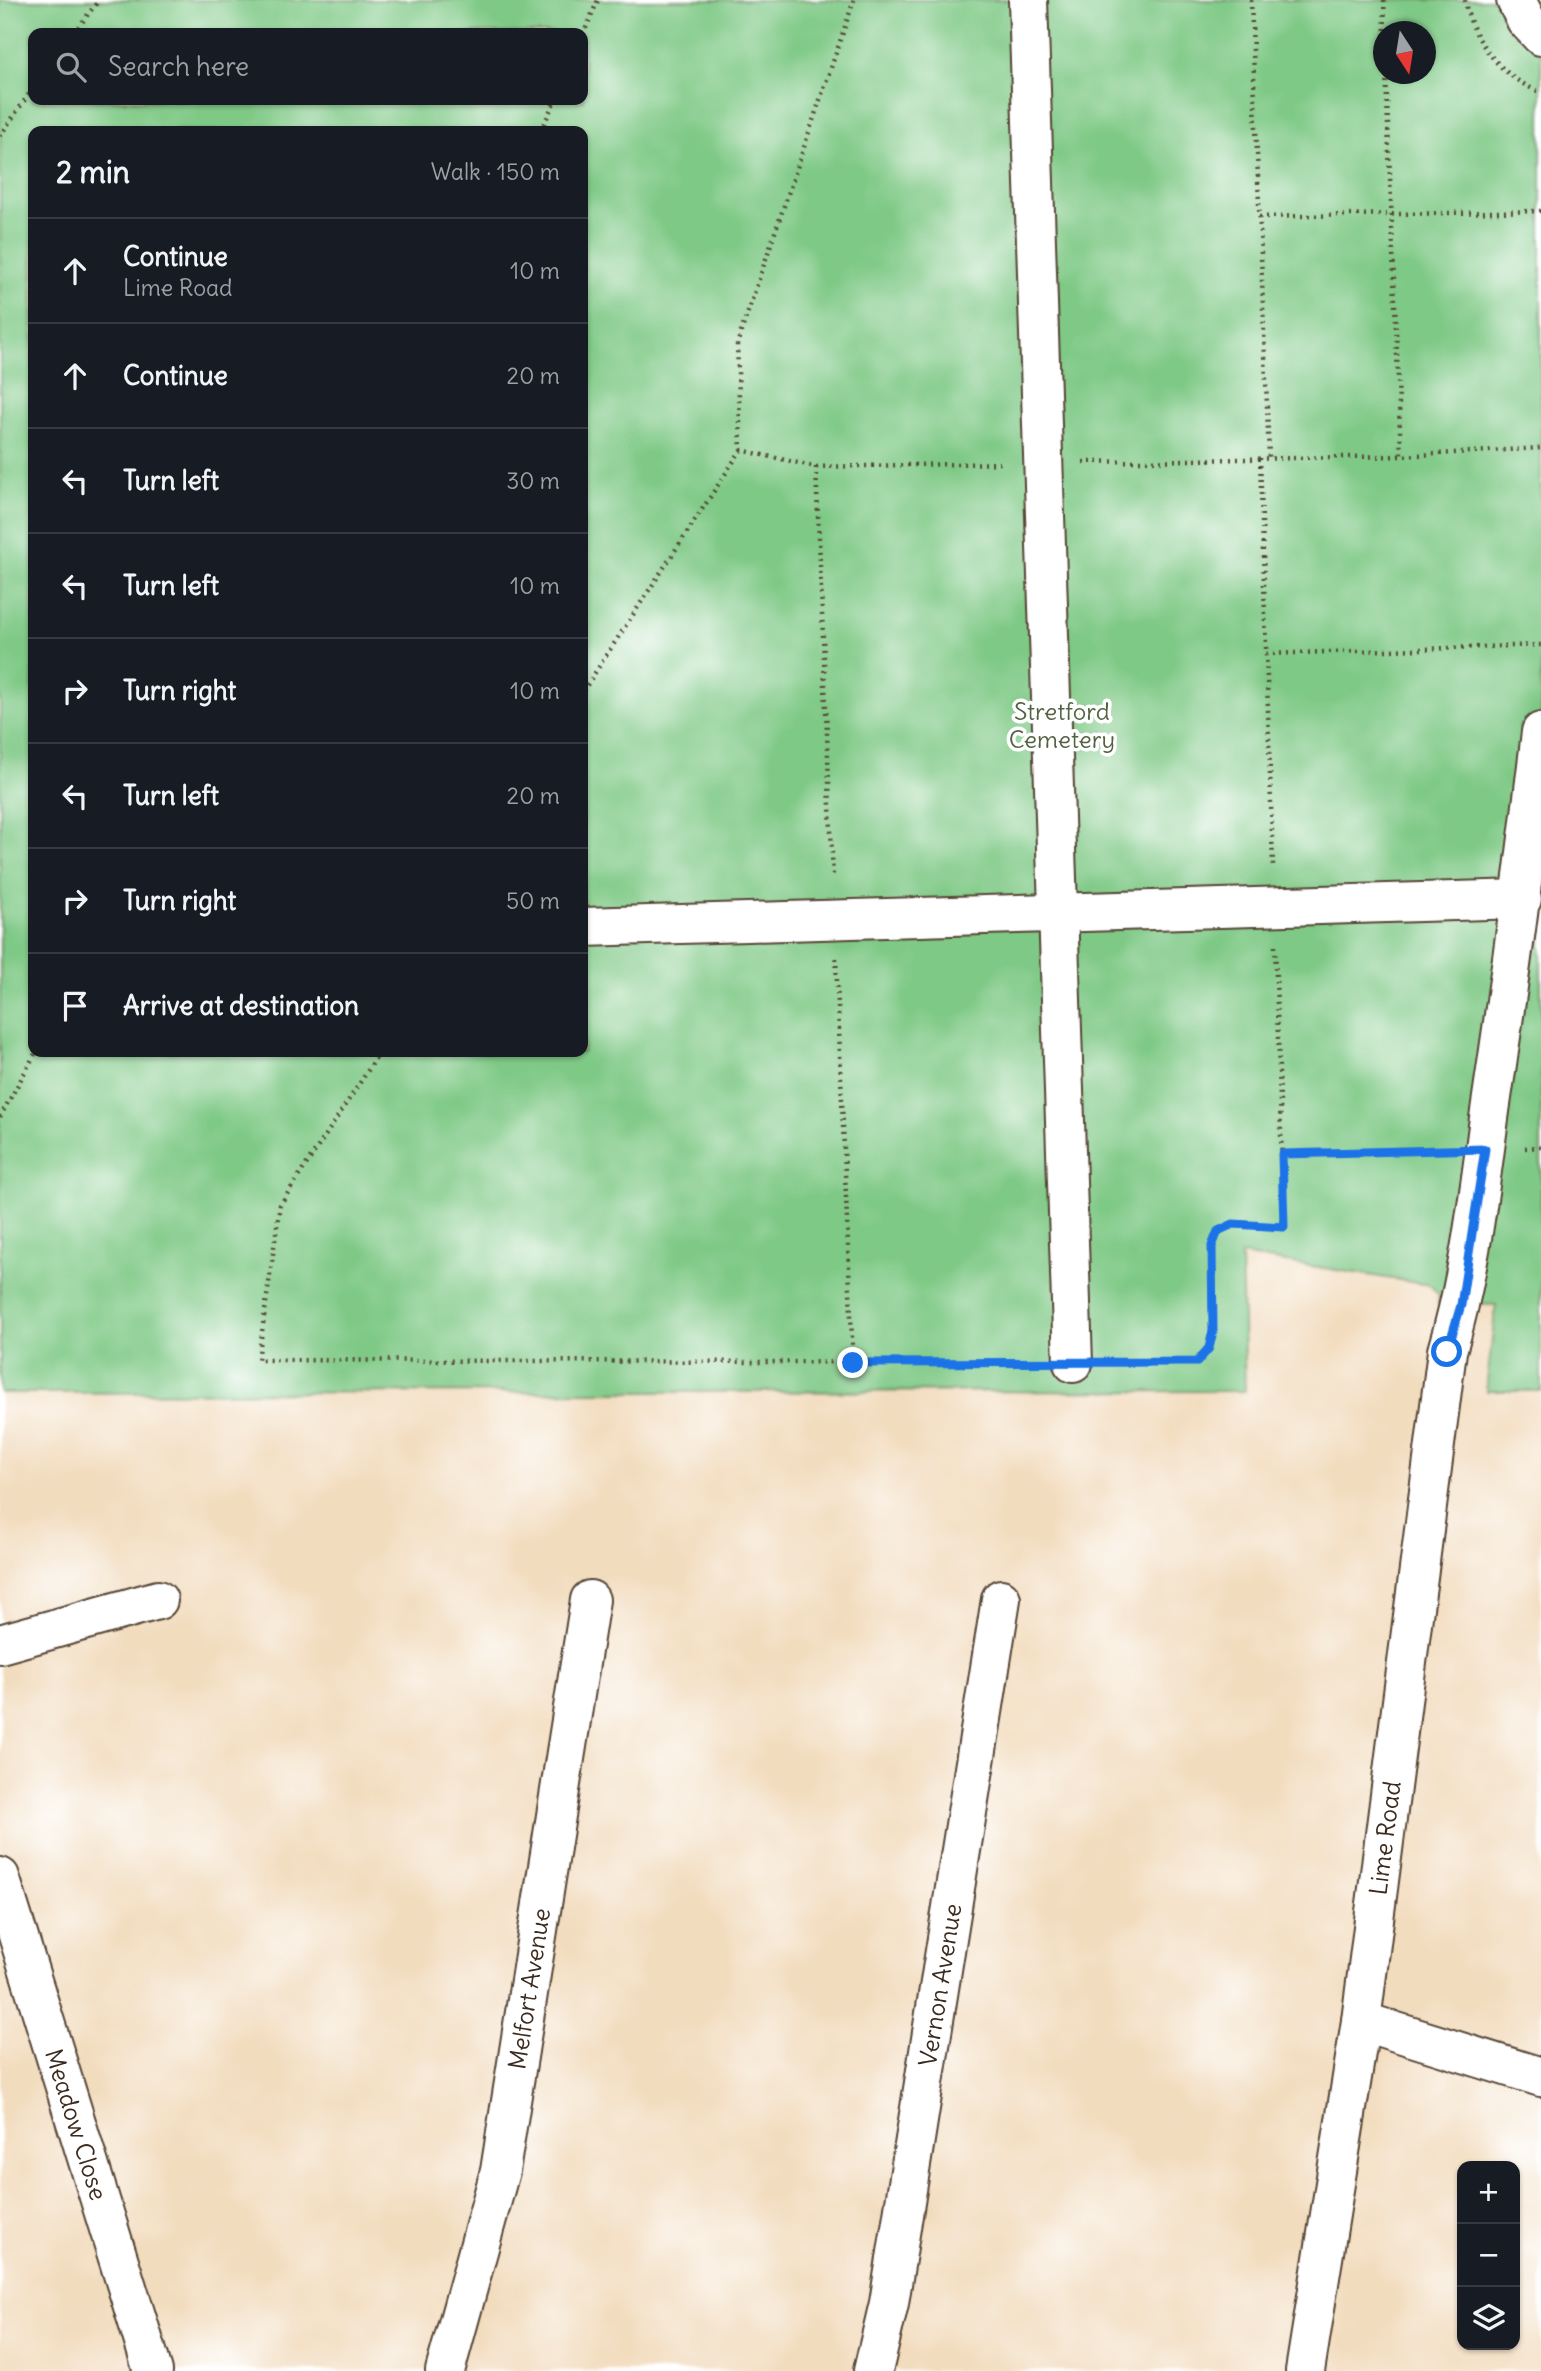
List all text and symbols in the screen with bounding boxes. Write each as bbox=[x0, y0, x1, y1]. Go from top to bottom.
north arrow bbox=[1373, 21, 1436, 84]
search box bbox=[28, 28, 588, 105]
icon: search bbox=[52, 48, 90, 86]
text: Search here bbox=[108, 50, 249, 83]
text: 2 min bbox=[56, 153, 130, 191]
text: Walk · 150 m bbox=[431, 157, 560, 186]
text: Continue bbox=[123, 240, 228, 273]
icon: ahead bbox=[56, 252, 94, 290]
text: 10 m bbox=[510, 256, 560, 285]
text: Lime Road bbox=[123, 273, 233, 302]
icon: ahead bbox=[56, 357, 94, 395]
text: Continue bbox=[123, 359, 228, 392]
text: 20 m bbox=[507, 361, 560, 390]
icon: left bbox=[56, 462, 94, 500]
text: Turn left bbox=[123, 464, 219, 497]
text: 30 m bbox=[506, 466, 560, 495]
icon: left bbox=[56, 567, 94, 605]
text: Turn left bbox=[123, 569, 219, 602]
text: 10 m bbox=[510, 571, 560, 600]
icon: right bbox=[56, 672, 94, 710]
text: Turn right bbox=[123, 674, 236, 707]
text: 10 m bbox=[510, 676, 560, 705]
park label: Stretford Cemetery bbox=[1009, 696, 1115, 754]
icon: left bbox=[56, 777, 94, 815]
text: Turn left bbox=[123, 779, 219, 812]
text: 20 m bbox=[507, 781, 560, 810]
icon: right bbox=[56, 882, 94, 920]
text: Turn right bbox=[123, 884, 236, 917]
text: 50 m bbox=[506, 886, 560, 915]
icon: arrive bbox=[56, 987, 94, 1025]
text: Arrive at destination bbox=[123, 989, 359, 1022]
route start bbox=[1431, 1336, 1462, 1367]
route end bbox=[837, 1347, 868, 1378]
street label: Lime Road bbox=[1362, 1779, 1407, 1897]
street label: Vernon Avenue bbox=[912, 1901, 967, 2068]
street label: Melfort Avenue bbox=[501, 1906, 556, 2071]
street label: Meadow Close bbox=[39, 2045, 114, 2204]
map controls bbox=[1457, 2161, 1520, 2350]
button: + bbox=[1457, 2161, 1520, 2224]
button: − bbox=[1457, 2224, 1520, 2287]
button: layers bbox=[1457, 2287, 1520, 2350]

